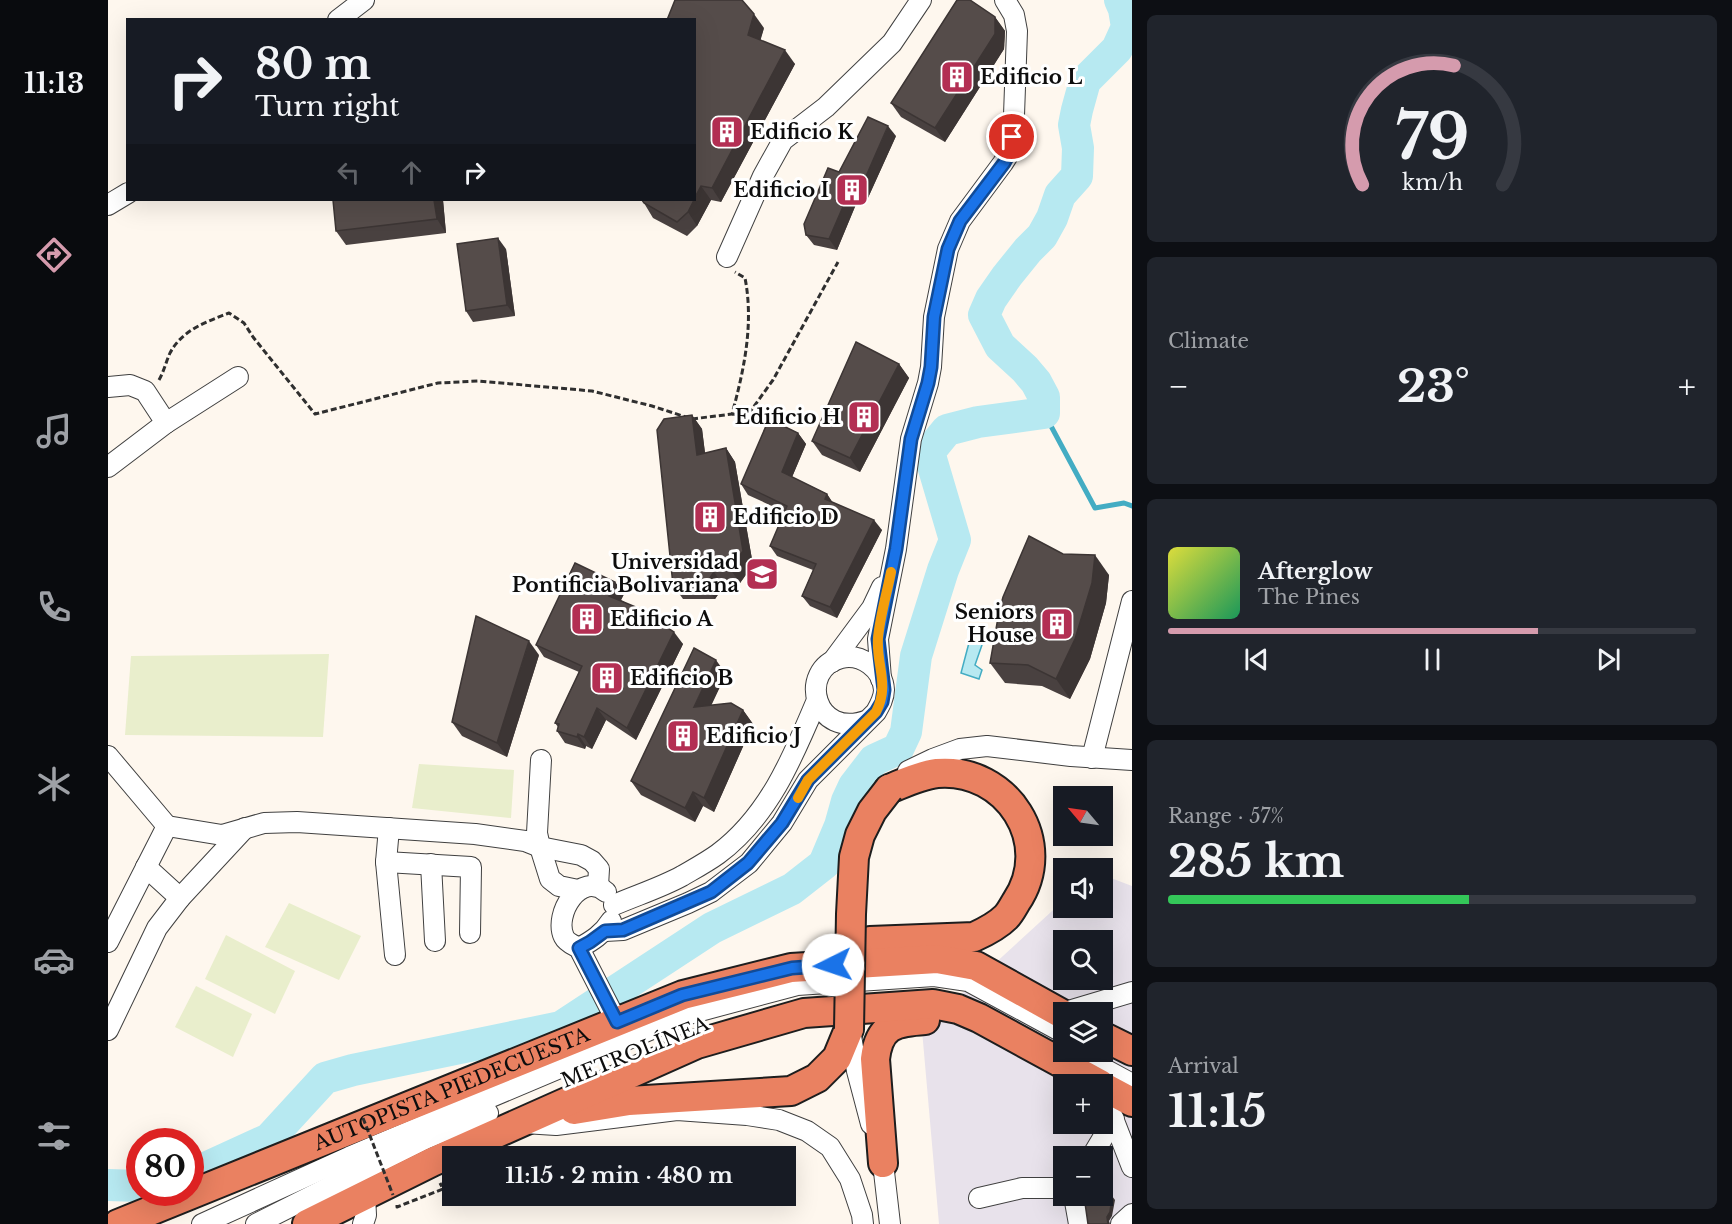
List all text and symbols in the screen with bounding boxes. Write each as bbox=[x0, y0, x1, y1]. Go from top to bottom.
text: 80 m bbox=[255, 38, 371, 90]
icon: right bbox=[156, 42, 234, 120]
building icon: Edificio L bbox=[939, 59, 975, 95]
place label: Edificio L bbox=[980, 65, 1082, 89]
text: 11:13 bbox=[24, 67, 84, 100]
text: Turn right bbox=[255, 90, 399, 123]
text: 79 bbox=[1395, 99, 1469, 177]
pin bbox=[986, 111, 1037, 162]
building icon: Edificio K bbox=[709, 114, 745, 150]
place label: Edificio K bbox=[750, 120, 854, 144]
icon: arrive bbox=[995, 120, 1028, 153]
icon: left bbox=[332, 156, 365, 189]
icon: ahead bbox=[395, 156, 428, 189]
icon: right bbox=[458, 156, 491, 189]
text: km/h bbox=[1402, 170, 1463, 197]
building icon: Edificio I bbox=[834, 172, 870, 208]
place label: Edificio I bbox=[733, 178, 829, 202]
icon: directions bbox=[33, 234, 75, 276]
text: Climate bbox=[1168, 329, 1249, 353]
text: 23° bbox=[1397, 358, 1470, 414]
text: − bbox=[1168, 366, 1189, 407]
text: + bbox=[1678, 366, 1696, 407]
building icon: Edificio H bbox=[846, 399, 882, 435]
place label: Edificio H bbox=[735, 405, 841, 429]
icon: music bbox=[33, 410, 75, 452]
building icon: Edificio D bbox=[692, 499, 728, 535]
place label: Edificio D bbox=[733, 505, 839, 529]
place label: Universidad Pontificia Bolivariana bbox=[512, 550, 740, 597]
school or university icon: Universidad Pontificia Bolivariana bbox=[744, 556, 780, 592]
text: Afterglow bbox=[1258, 558, 1373, 585]
text: The Pines bbox=[1258, 585, 1360, 609]
icon: phone bbox=[33, 586, 75, 628]
place label: Seniors House bbox=[955, 600, 1034, 647]
building icon: Edificio A bbox=[569, 601, 605, 637]
building icon: Seniors House bbox=[1039, 606, 1075, 642]
place label: Edificio A bbox=[610, 607, 713, 631]
icon: previous bbox=[1240, 643, 1273, 676]
icon: pause bbox=[1416, 643, 1449, 676]
icon: next bbox=[1592, 643, 1625, 676]
building icon: Edificio B bbox=[589, 660, 625, 696]
place label: Edificio B bbox=[630, 666, 733, 690]
building icon: Edificio J bbox=[665, 718, 701, 754]
place label: Edificio J bbox=[706, 724, 801, 748]
icon: climate bbox=[33, 763, 75, 805]
north arrow bbox=[1053, 786, 1113, 846]
map controls bbox=[1053, 786, 1113, 1206]
text: Range · 57% bbox=[1168, 804, 1284, 828]
text: 285 km bbox=[1168, 833, 1344, 889]
button: sound bbox=[1053, 858, 1113, 918]
button: search bbox=[1053, 930, 1113, 990]
position arrow bbox=[801, 933, 865, 997]
icon: car bbox=[33, 939, 75, 981]
button: layers bbox=[1053, 1002, 1113, 1062]
street label: METROLÍNEA bbox=[557, 1010, 713, 1093]
street label: AUTOPISTA PIEDECUESTA bbox=[309, 1022, 594, 1156]
text: Arrival bbox=[1168, 1054, 1239, 1078]
button: + bbox=[1053, 1074, 1113, 1134]
text: 11:15 bbox=[1168, 1083, 1266, 1139]
icon: filters bbox=[33, 1115, 75, 1157]
speed limit sign: 80 bbox=[126, 1128, 204, 1206]
button: − bbox=[1053, 1146, 1113, 1206]
text: 11:15 · 2 min · 480 m bbox=[505, 1162, 733, 1189]

